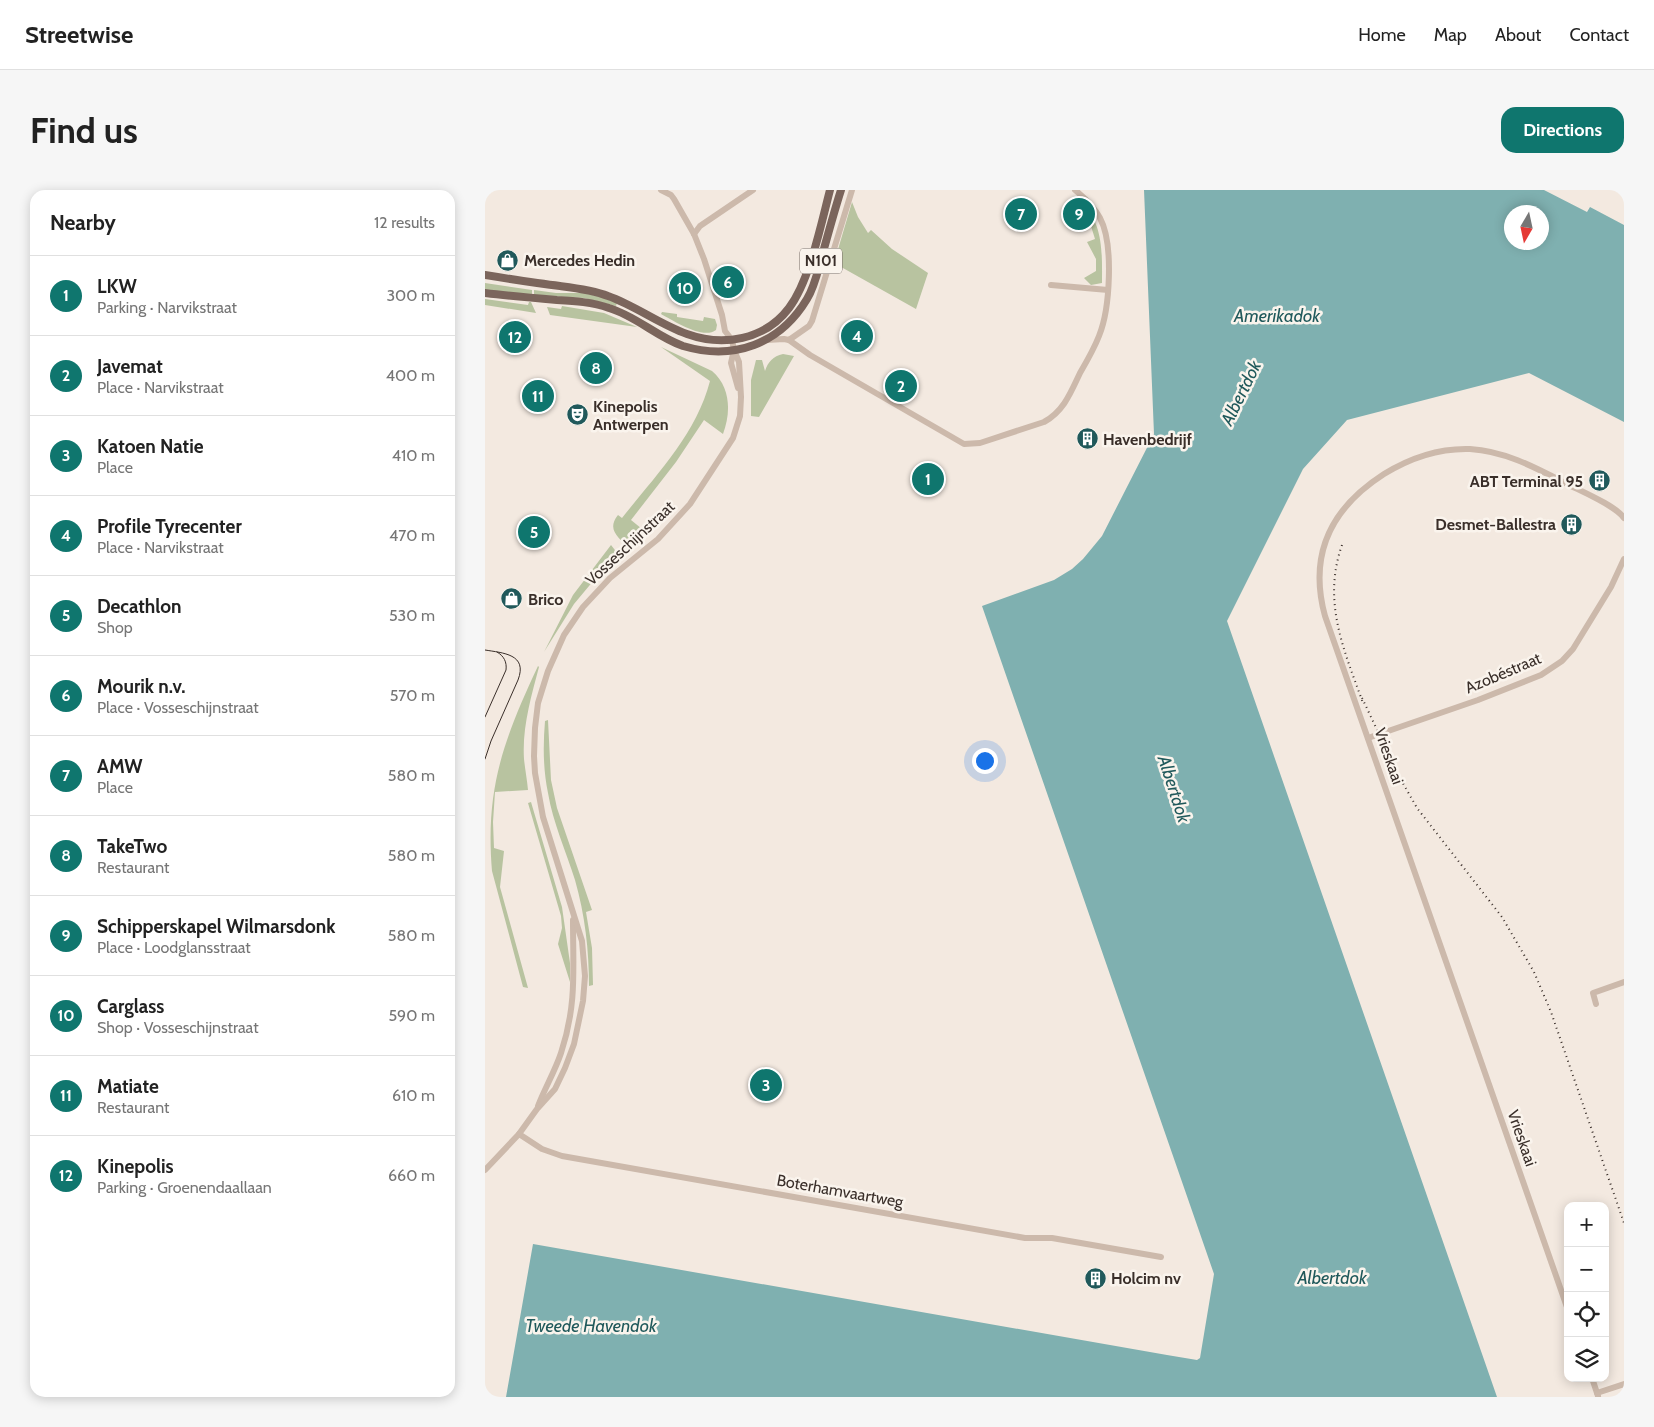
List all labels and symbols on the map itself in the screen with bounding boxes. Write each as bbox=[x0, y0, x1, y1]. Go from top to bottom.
pin: 7 bbox=[1005, 195, 1037, 233]
pin: 9 bbox=[1063, 195, 1095, 233]
north arrow bbox=[1504, 205, 1549, 250]
shop icon: Mercedes Hedin bbox=[496, 248, 520, 272]
road number: N101 bbox=[800, 248, 842, 274]
place label: Mercedes Hedin bbox=[524, 251, 635, 270]
pin: 6 bbox=[712, 263, 744, 301]
pin: 10 bbox=[669, 269, 701, 307]
water label: Amerikadok bbox=[1233, 305, 1321, 327]
pin: 4 bbox=[841, 317, 873, 355]
pin: 12 bbox=[499, 318, 531, 356]
pin: 8 bbox=[580, 349, 612, 387]
water label: Albertdok bbox=[1215, 356, 1267, 430]
pin: 2 bbox=[885, 367, 917, 405]
pin: 11 bbox=[522, 377, 554, 415]
place label: Kinepolis Antwerpen bbox=[593, 397, 669, 434]
theatre icon: Kinepolis Antwerpen bbox=[565, 403, 589, 427]
building icon: Havenbedrijf bbox=[1075, 427, 1099, 451]
place label: Havenbedrijf bbox=[1103, 430, 1193, 449]
pin: 1 bbox=[912, 460, 944, 498]
building icon: ABT Terminal 95 bbox=[1587, 469, 1611, 493]
place label: ABT Terminal 95 bbox=[1470, 472, 1583, 491]
street label: Vosseschijnstraat bbox=[582, 496, 679, 589]
building icon: Desmet-Ballestra bbox=[1560, 512, 1584, 536]
pin: 5 bbox=[518, 513, 550, 551]
place label: Desmet-Ballestra bbox=[1435, 515, 1556, 534]
shop icon: Brico bbox=[500, 587, 524, 611]
place label: Brico bbox=[528, 590, 563, 609]
street label: Azobéstraat bbox=[1462, 648, 1544, 697]
street label: Vrieskaai bbox=[1371, 725, 1407, 787]
your location bbox=[972, 748, 998, 774]
water label: Albertdok bbox=[1153, 752, 1196, 827]
pin: 3 bbox=[750, 1066, 782, 1104]
street label: Vrieskaai bbox=[1504, 1107, 1540, 1169]
street label: Boterhamvaartweg bbox=[775, 1171, 906, 1212]
building icon: Holcim nv bbox=[1083, 1266, 1107, 1290]
water label: Albertdok bbox=[1296, 1267, 1368, 1289]
place label: Holcim nv bbox=[1111, 1269, 1181, 1288]
water label: Tweede Havendok bbox=[525, 1315, 658, 1337]

